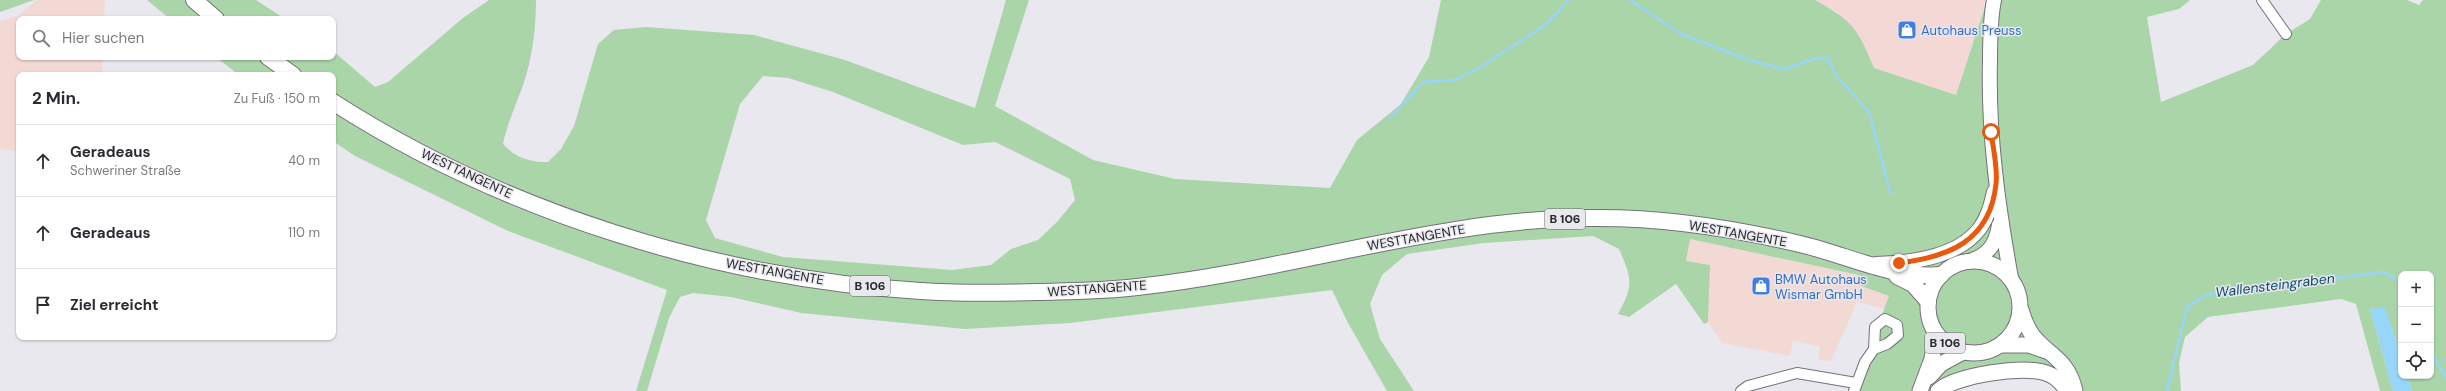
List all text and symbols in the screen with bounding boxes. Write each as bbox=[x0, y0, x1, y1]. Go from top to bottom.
search box bbox=[16, 16, 336, 60]
shop icon: Autohaus Preuss bbox=[1896, 19, 1918, 41]
place label: Autohaus Preuss bbox=[1921, 22, 2022, 39]
icon: search bbox=[30, 27, 52, 49]
text: Hier suchen bbox=[62, 28, 144, 48]
text: 2 Min. bbox=[32, 87, 80, 109]
text: Zu Fuß · 150 m bbox=[234, 90, 320, 107]
route start bbox=[1982, 123, 2000, 141]
text: Geradeaus bbox=[70, 142, 151, 162]
street label: WESTTANGENTE bbox=[418, 145, 515, 202]
icon: ahead bbox=[32, 150, 54, 172]
text: 40 m bbox=[288, 152, 320, 169]
text: Schweriner Straße bbox=[70, 162, 181, 179]
road number: B 106 bbox=[1545, 209, 1585, 229]
street label: WESTTANGENTE bbox=[1688, 217, 1788, 250]
street label: WESTTANGENTE bbox=[1366, 221, 1466, 254]
icon: ahead bbox=[32, 222, 54, 244]
text: Geradeaus bbox=[70, 223, 151, 243]
text: 110 m bbox=[288, 224, 320, 241]
route end bbox=[1890, 254, 1908, 272]
street label: WESTTANGENTE bbox=[725, 255, 825, 288]
water label: Wallensteingraben bbox=[2214, 269, 2336, 301]
place label: BMW Autohaus Wismar GmbH bbox=[1775, 271, 1867, 303]
map controls bbox=[2398, 271, 2434, 379]
button: + bbox=[2398, 271, 2434, 307]
shop icon: BMW Autohaus Wismar GmbH bbox=[1750, 275, 1772, 297]
road number: B 106 bbox=[850, 276, 890, 296]
street label: WESTTANGENTE bbox=[1047, 277, 1147, 300]
icon: arrive bbox=[32, 294, 54, 316]
text: Ziel erreicht bbox=[70, 295, 159, 315]
button: − bbox=[2398, 307, 2434, 343]
road number: B 106 bbox=[1925, 333, 1965, 353]
button: locate bbox=[2398, 343, 2434, 379]

